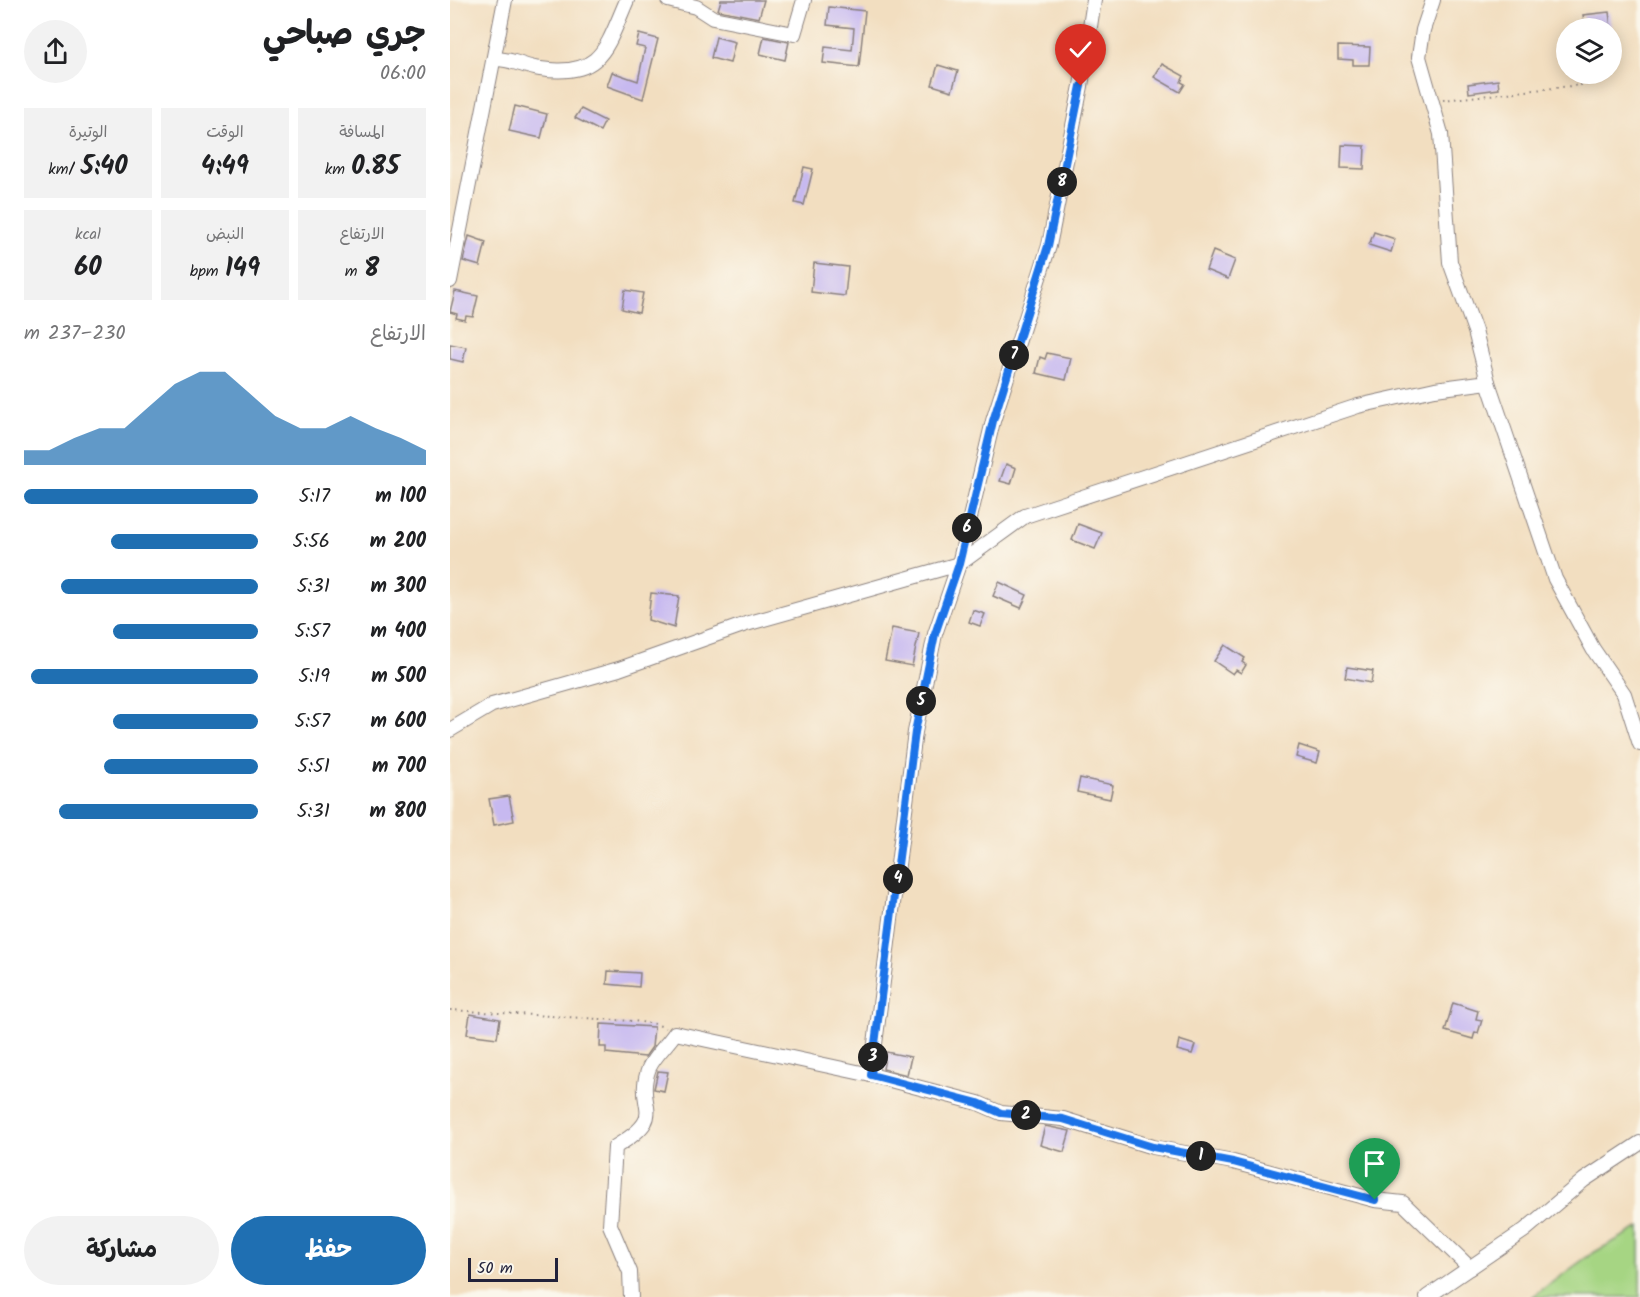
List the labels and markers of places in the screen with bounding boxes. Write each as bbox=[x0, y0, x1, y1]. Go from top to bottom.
pin bbox=[1055, 24, 1106, 86]
pin: 8 bbox=[1047, 167, 1077, 197]
pin: 7 bbox=[999, 340, 1029, 370]
pin: 6 bbox=[952, 513, 982, 543]
pin: 5 bbox=[906, 686, 936, 716]
pin: 4 bbox=[883, 864, 913, 894]
pin: 3 bbox=[858, 1042, 888, 1072]
pin: 2 bbox=[1011, 1100, 1041, 1130]
pin bbox=[1349, 1138, 1400, 1200]
pin: 1 bbox=[1186, 1141, 1216, 1171]

